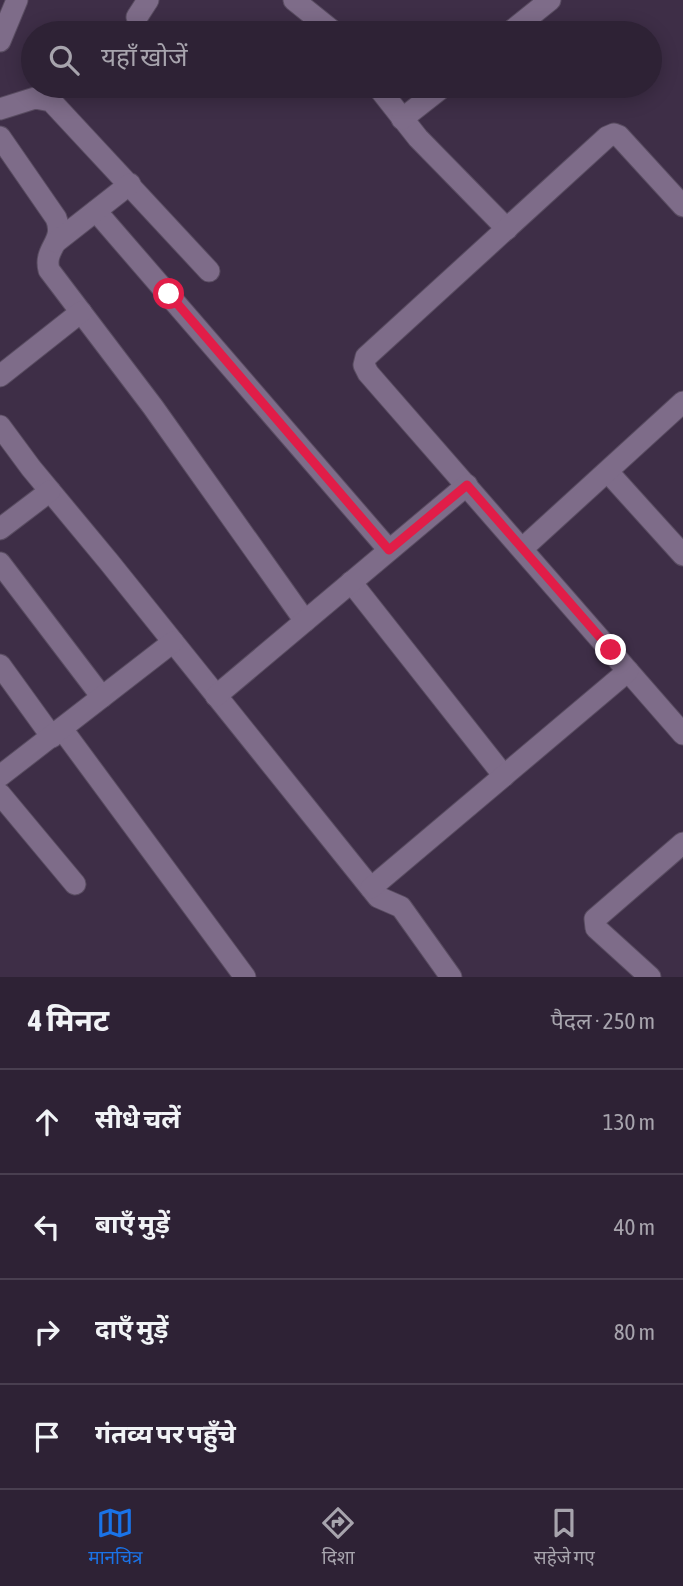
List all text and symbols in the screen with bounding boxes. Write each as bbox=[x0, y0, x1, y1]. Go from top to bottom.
search box bbox=[21, 21, 662, 98]
icon: search bbox=[45, 41, 83, 79]
text: यहाँ खोजें bbox=[101, 42, 187, 72]
route start bbox=[153, 278, 184, 309]
route end bbox=[595, 634, 626, 665]
text: 4 मिनट bbox=[28, 1003, 109, 1037]
text: पैदल · 250 m bbox=[551, 1008, 655, 1034]
icon: ahead bbox=[28, 1103, 66, 1141]
text: सीधे चलें bbox=[95, 1104, 181, 1134]
text: 130 m bbox=[603, 1109, 655, 1135]
icon: left bbox=[28, 1208, 66, 1246]
text: बाएँ मुड़ें bbox=[95, 1209, 170, 1239]
text: 40 m bbox=[614, 1214, 655, 1240]
icon: right bbox=[28, 1313, 66, 1351]
text: दाएँ मुड़ें bbox=[95, 1314, 168, 1344]
text: 80 m bbox=[614, 1319, 655, 1345]
icon: arrive bbox=[28, 1418, 66, 1456]
text: गंतव्य पर पहुँचे bbox=[95, 1419, 236, 1449]
tab: मानचित्र bbox=[88, 1504, 143, 1572]
tab: दिशा bbox=[319, 1504, 357, 1572]
tab: सहेजे गए bbox=[534, 1504, 595, 1572]

